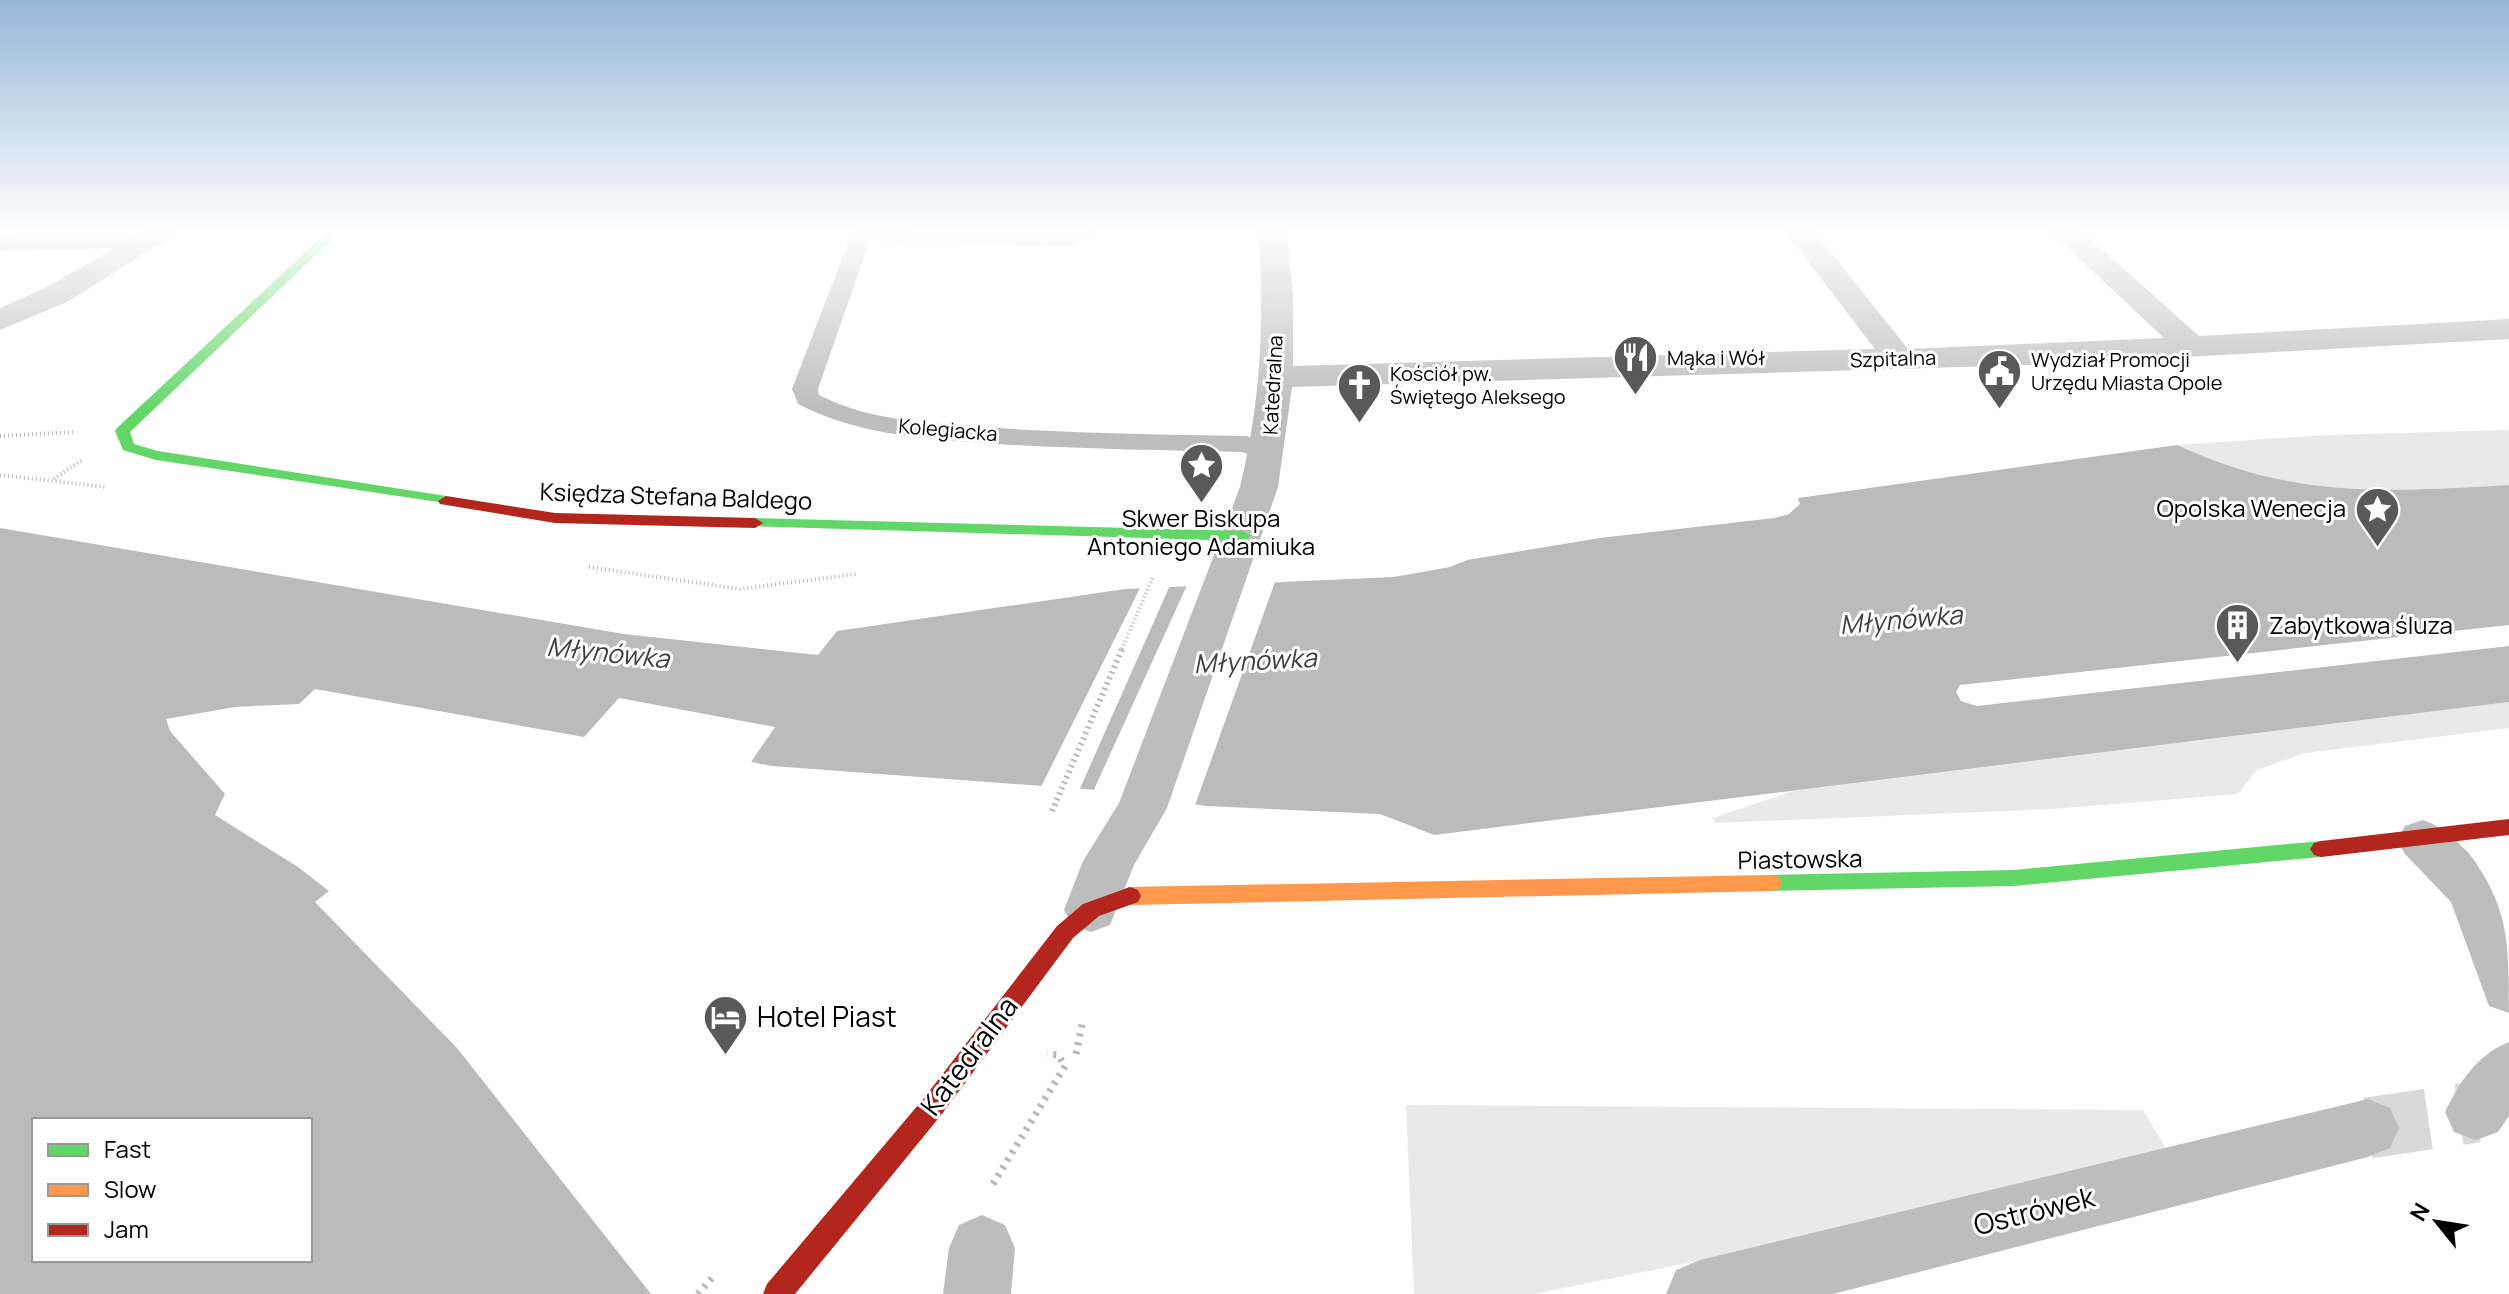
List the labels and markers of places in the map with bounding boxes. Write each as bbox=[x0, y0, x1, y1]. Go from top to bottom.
restaurant icon: Mąka i Wół bbox=[1612, 334, 1660, 397]
place label: Mąka i Wół bbox=[1667, 344, 1765, 371]
place label: Wydział Promocji Urzędu Miasta Opole bbox=[2031, 346, 2222, 396]
public building icon: Wydział Promocji Urzędu Miasta Opole bbox=[1976, 347, 2024, 410]
place label: Kościół pw. Świętego Aleksego bbox=[1390, 360, 1566, 410]
church icon: Kościół pw. Świętego Aleksego bbox=[1335, 361, 1383, 424]
place icon: Skwer Biskupa Antoniego Adamiuka bbox=[1177, 441, 1225, 504]
place icon: Opolska Wenecja bbox=[2353, 485, 2401, 548]
place label: Opolska Wenecja bbox=[2156, 491, 2346, 524]
place label: Skwer Biskupa Antoniego Adamiuka bbox=[1087, 501, 1315, 562]
building icon: Zabytkowa śluza bbox=[2214, 602, 2262, 665]
place label: Zabytkowa śluza bbox=[2269, 608, 2453, 641]
hotel icon: Hotel Piast bbox=[702, 993, 750, 1056]
place label: Hotel Piast bbox=[757, 997, 897, 1035]

